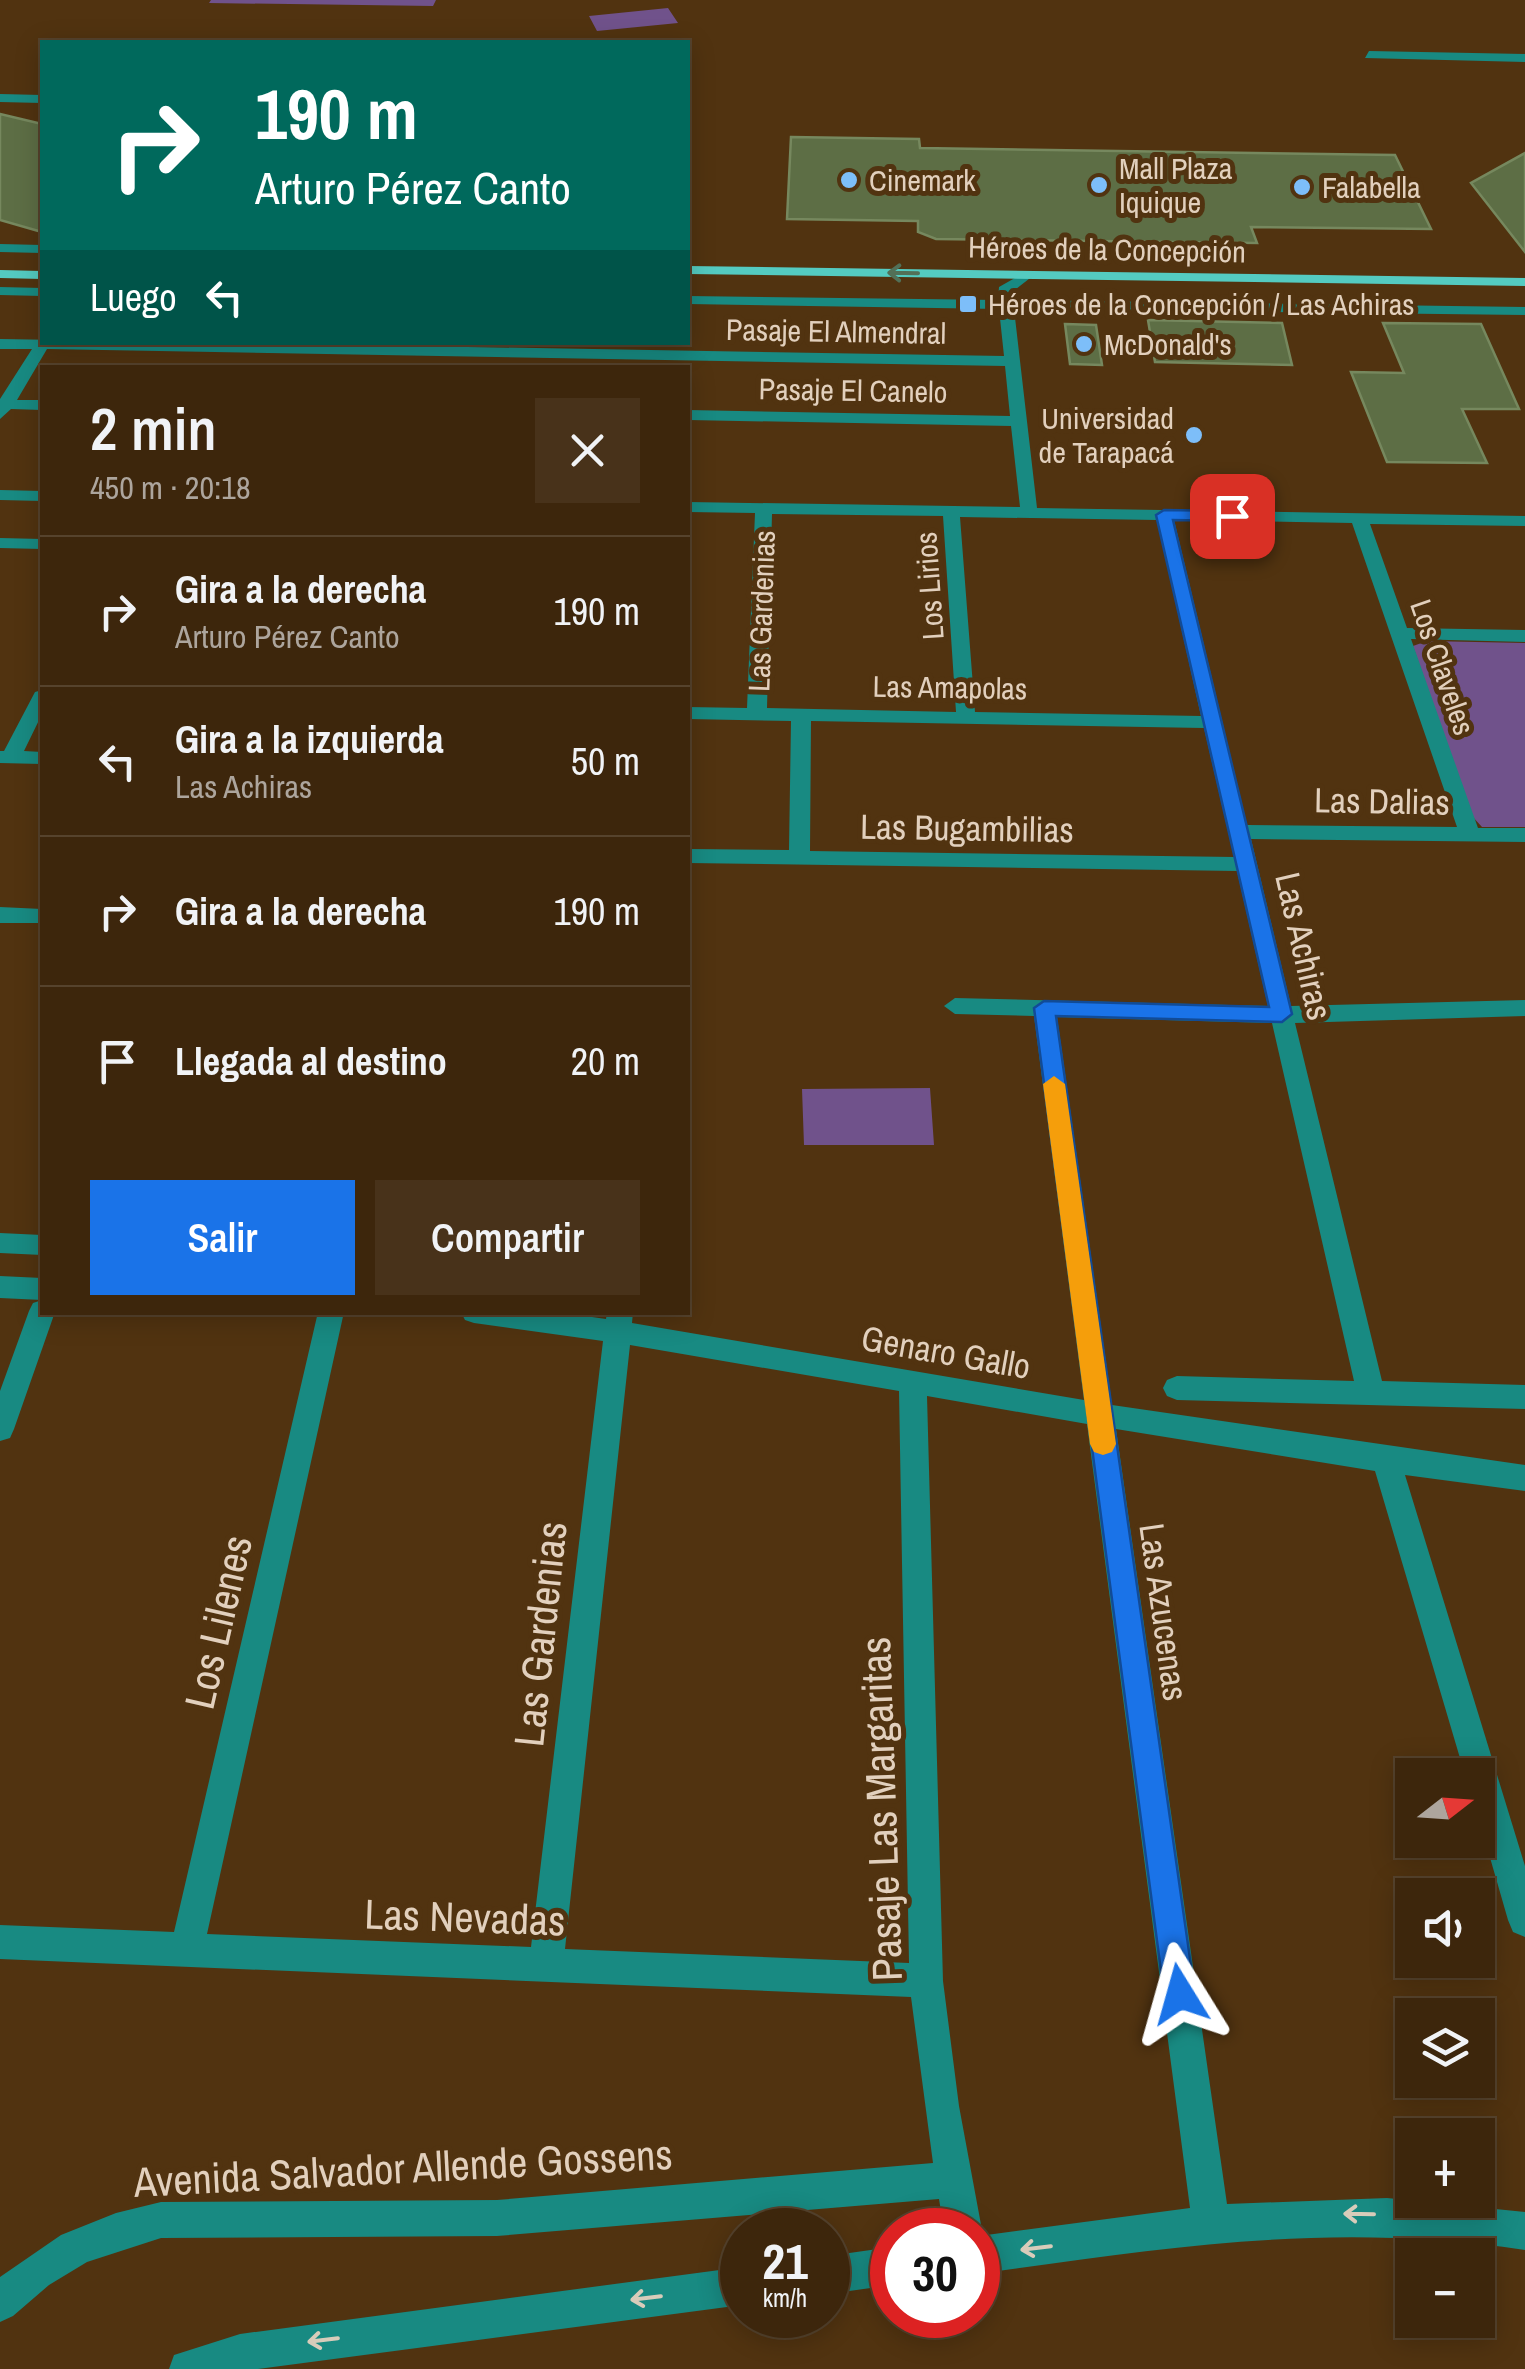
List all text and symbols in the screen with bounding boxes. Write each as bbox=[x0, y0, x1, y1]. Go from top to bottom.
text: 190 m bbox=[255, 67, 418, 161]
icon: right bbox=[90, 80, 220, 210]
place label: Mall Plaza Iquique bbox=[1119, 148, 1233, 222]
text: Arturo Pérez Canto bbox=[255, 157, 571, 218]
place label: Cinemark bbox=[869, 160, 976, 200]
place label: Falabella bbox=[1322, 167, 1421, 207]
marker: Cinemark bbox=[838, 169, 860, 191]
marker: Mall Plaza Iquique bbox=[1088, 174, 1110, 196]
marker: Falabella bbox=[1291, 176, 1313, 198]
street label: Héroes de la Concepción bbox=[968, 227, 1246, 271]
one-way arrow bbox=[887, 264, 920, 282]
icon: left bbox=[197, 270, 252, 325]
text: Luego bbox=[90, 272, 177, 323]
place label: Héroes de la Concepción / Las Achiras bbox=[988, 284, 1415, 324]
marker: Héroes de la Concepción / Las Achiras bbox=[957, 293, 979, 315]
street label: Pasaje El Almendral bbox=[726, 309, 946, 353]
place label: McDonald's bbox=[1104, 324, 1232, 364]
marker: McDonald's bbox=[1073, 333, 1095, 355]
street label: Pasaje El Canelo bbox=[758, 368, 948, 412]
text: 2 min bbox=[90, 388, 217, 469]
button: close bbox=[535, 398, 640, 503]
place label: Universidad de Tarapacá bbox=[1039, 398, 1174, 472]
marker: Universidad de Tarapacá bbox=[1183, 424, 1205, 446]
text: 450 m · 20:18 bbox=[90, 466, 250, 509]
pin bbox=[1190, 474, 1275, 559]
icon: arrive bbox=[1205, 489, 1260, 544]
street label: Las Gardenias bbox=[738, 530, 784, 692]
street label: Los Lirios bbox=[905, 531, 953, 641]
text: Gira a la derecha bbox=[175, 564, 426, 615]
icon: right bbox=[90, 584, 145, 639]
text: 190 m bbox=[553, 586, 640, 637]
street label: Los Claveles bbox=[1401, 594, 1485, 740]
text: Arturo Pérez Canto bbox=[175, 615, 400, 658]
street label: Las Amapolas bbox=[872, 666, 1028, 708]
text: Gira a la izquierda bbox=[175, 714, 443, 765]
icon: left bbox=[90, 734, 145, 789]
text: 50 m bbox=[571, 736, 640, 787]
text: Las Achiras bbox=[175, 765, 312, 808]
street label: Las Dalias bbox=[1314, 776, 1450, 826]
street label: Las Bugambilias bbox=[860, 803, 1074, 853]
street label: Las Achiras bbox=[1264, 868, 1344, 1024]
icon: right bbox=[90, 884, 145, 939]
text: Gira a la derecha bbox=[175, 886, 426, 937]
text: 190 m bbox=[553, 886, 640, 937]
icon: arrive bbox=[90, 1034, 145, 1089]
text: Llegada al destino bbox=[175, 1036, 447, 1087]
text: 20 m bbox=[571, 1036, 640, 1087]
button: Salir bbox=[90, 1180, 355, 1295]
button: Compartir bbox=[375, 1180, 640, 1295]
street label: Genaro Gallo bbox=[858, 1314, 1034, 1390]
street label: Las Gardenias bbox=[500, 1519, 580, 1749]
street label: Las Azucenas bbox=[1128, 1520, 1200, 1704]
street label: Los Lilenes bbox=[171, 1530, 265, 1714]
street label: Pasaje Las Margaritas bbox=[847, 1636, 915, 1982]
north arrow bbox=[1395, 1758, 1495, 1858]
map controls bbox=[1395, 1758, 1495, 2338]
button: sound bbox=[1395, 1878, 1495, 1978]
street label: Las Nevadas bbox=[364, 1886, 566, 1948]
position arrow bbox=[1128, 1942, 1232, 2046]
button: layers bbox=[1395, 1998, 1495, 2098]
button: + bbox=[1395, 2118, 1495, 2218]
street label: Avenida Salvador Allende Gossens bbox=[131, 2126, 674, 2210]
one-way arrow bbox=[1343, 2204, 1376, 2224]
speed limit sign: 30 bbox=[870, 2208, 1000, 2338]
text: 21 bbox=[762, 2227, 808, 2295]
button: − bbox=[1395, 2238, 1495, 2338]
one-way arrow bbox=[1020, 2239, 1052, 2258]
text: km/h bbox=[763, 2281, 807, 2315]
one-way arrow bbox=[630, 2289, 662, 2308]
one-way arrow bbox=[308, 2331, 340, 2349]

